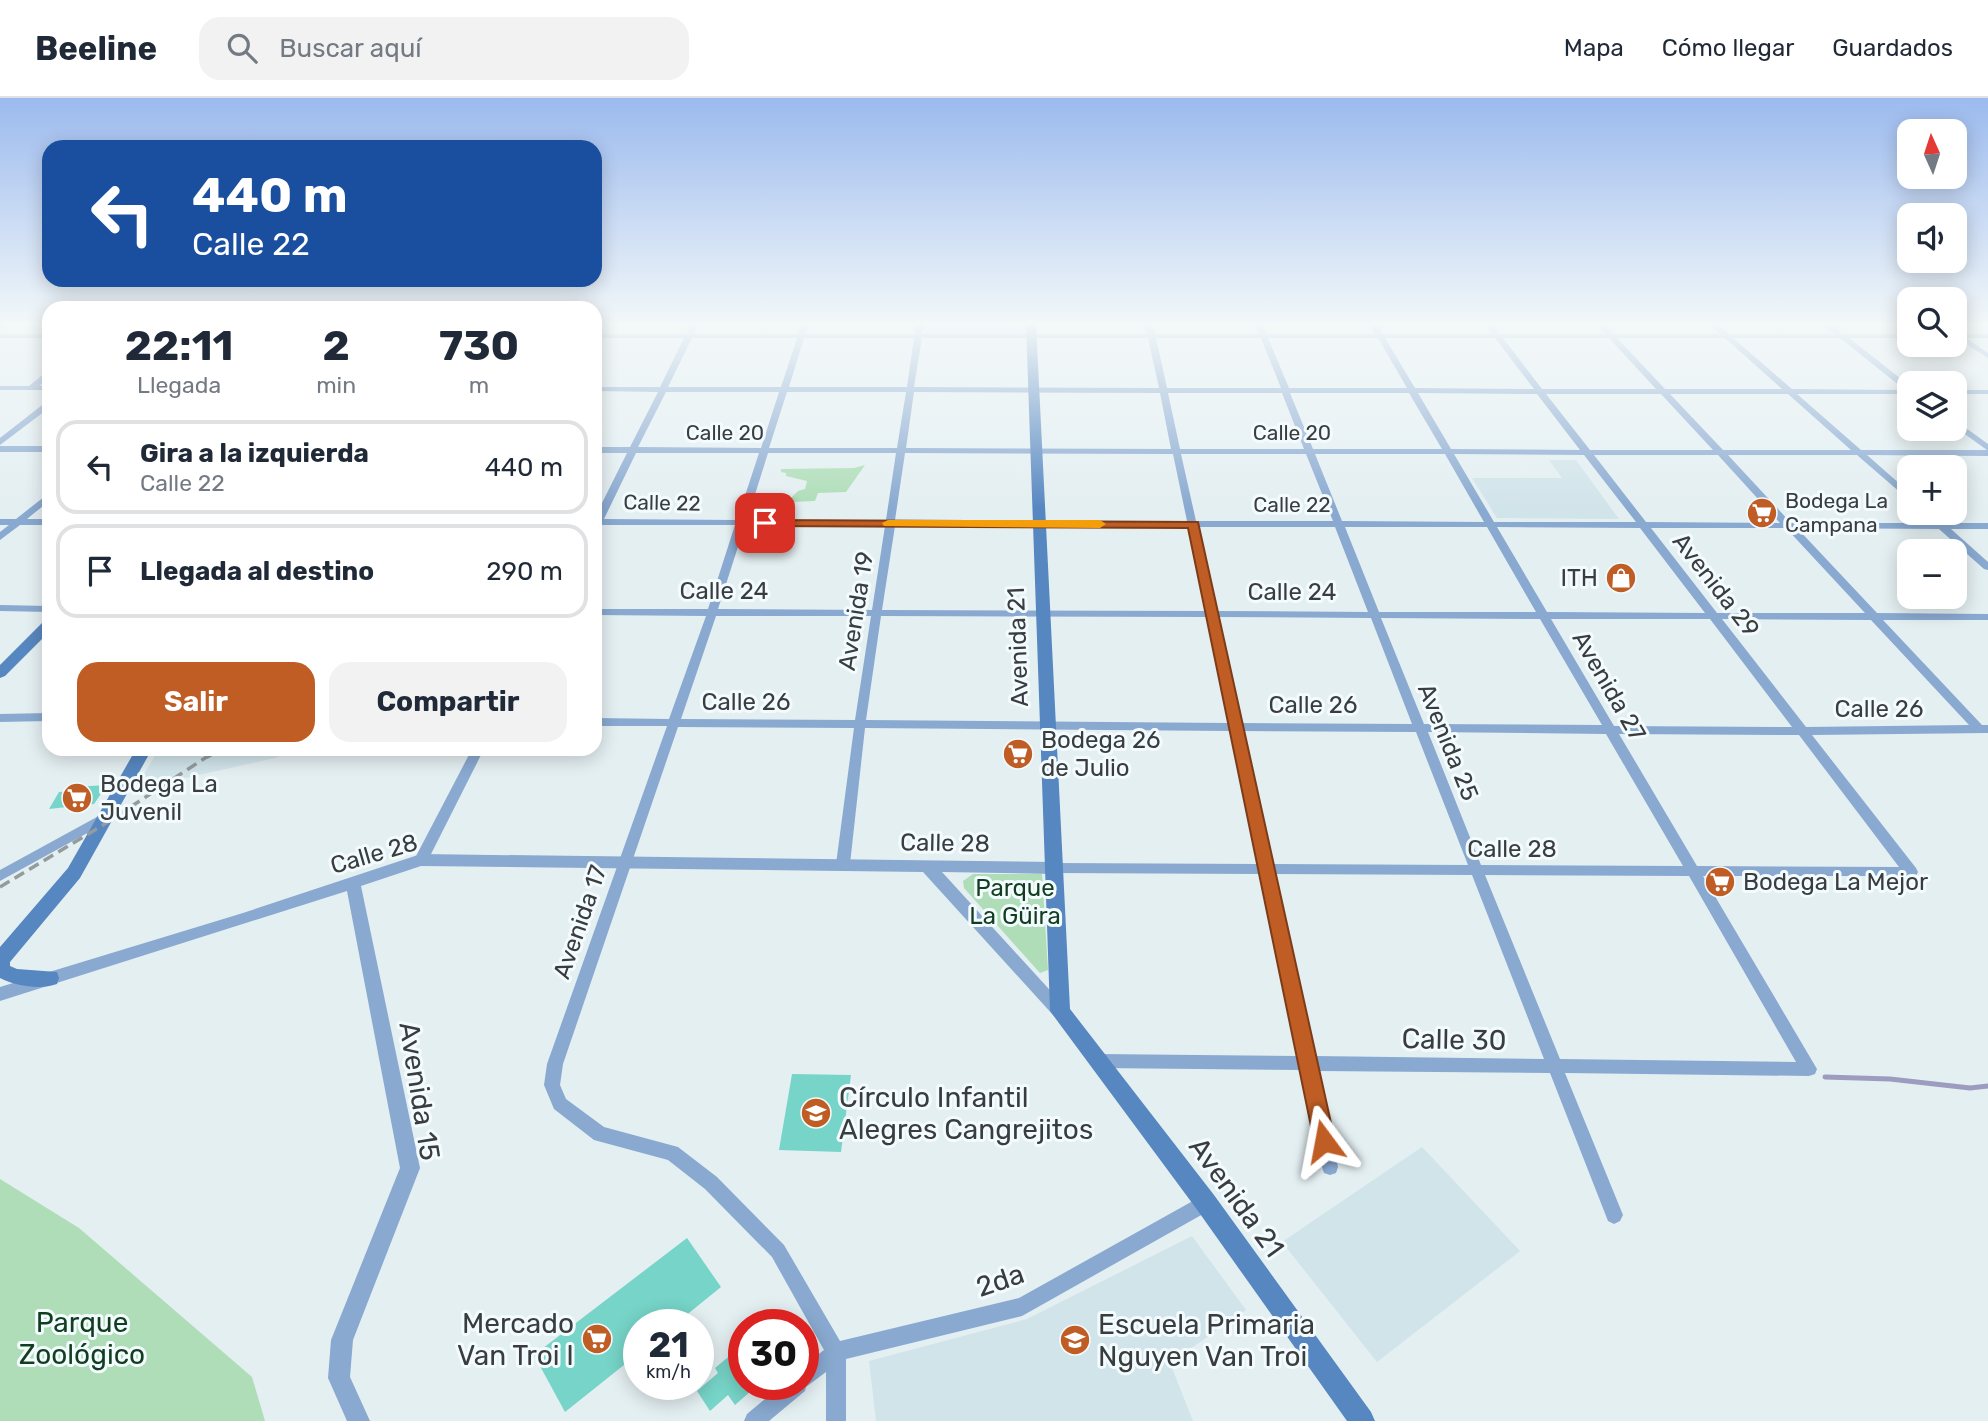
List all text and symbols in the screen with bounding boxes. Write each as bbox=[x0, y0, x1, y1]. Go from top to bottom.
search box bbox=[199, 17, 689, 80]
text: Beeline bbox=[35, 29, 157, 68]
icon: search bbox=[223, 29, 261, 67]
text: Buscar aquí bbox=[279, 33, 422, 64]
text: Mapa bbox=[1564, 34, 1624, 62]
text: Cómo llegar bbox=[1662, 34, 1794, 62]
text: Guardados bbox=[1832, 34, 1953, 62]
north arrow bbox=[1897, 119, 1967, 189]
map controls bbox=[1897, 119, 1967, 609]
text: 440 m bbox=[192, 166, 348, 224]
icon: left bbox=[77, 168, 168, 259]
button: sound bbox=[1897, 203, 1967, 273]
text: Calle 22 bbox=[192, 225, 310, 263]
button: search bbox=[1897, 287, 1967, 357]
text: 22:11 bbox=[125, 321, 233, 371]
text: 2 bbox=[322, 321, 350, 371]
text: 730 bbox=[439, 321, 519, 371]
text: Llegada bbox=[137, 371, 221, 399]
text: min bbox=[316, 371, 356, 399]
text: m bbox=[469, 371, 489, 399]
button: layers bbox=[1897, 371, 1967, 441]
street label: Calle 20 bbox=[686, 420, 764, 445]
street label: Calle 20 bbox=[1253, 420, 1331, 445]
text: Gira a la izquierda bbox=[140, 438, 369, 469]
icon: left bbox=[81, 448, 119, 486]
text: 440 m bbox=[485, 452, 563, 483]
button: + bbox=[1897, 455, 1967, 525]
text: Calle 22 bbox=[140, 469, 225, 497]
place label: Bodega La Campana bbox=[1785, 488, 1888, 537]
street label: Calle 22 bbox=[623, 489, 701, 516]
street label: Calle 22 bbox=[1253, 492, 1331, 517]
pin bbox=[735, 493, 795, 553]
supermarket icon: Bodega La Campana bbox=[1745, 496, 1779, 530]
icon: arrive bbox=[746, 504, 784, 542]
street label: Avenida 29 bbox=[1667, 528, 1765, 642]
button: − bbox=[1897, 539, 1967, 609]
street label: Avenida 19 bbox=[833, 550, 879, 672]
icon: arrive bbox=[81, 552, 119, 590]
text: Llegada al destino bbox=[140, 556, 374, 587]
text: 290 m bbox=[486, 556, 563, 587]
shop icon: ITH bbox=[1604, 561, 1638, 595]
place label: ITH bbox=[1560, 564, 1598, 592]
street label: Calle 24 bbox=[680, 577, 769, 605]
street label: Calle 24 bbox=[1248, 578, 1337, 606]
street label: Avenida 21 bbox=[1002, 587, 1034, 707]
street label: Avenida 27 bbox=[1566, 626, 1652, 746]
button: Salir bbox=[77, 662, 315, 742]
button: Compartir bbox=[329, 662, 567, 742]
street label: Avenida 25 bbox=[1412, 679, 1484, 805]
street label: Calle 26 bbox=[702, 688, 790, 716]
street label: Calle 26 bbox=[1269, 691, 1357, 719]
street label: Calle 26 bbox=[1835, 695, 1923, 723]
place label: Bodega 26 de Julio bbox=[1041, 726, 1161, 782]
supermarket icon: Bodega 26 de Julio bbox=[1001, 737, 1035, 771]
place label: Bodega La Juvenil bbox=[100, 770, 218, 826]
supermarket icon: Bodega La Juvenil bbox=[60, 781, 94, 815]
street label: Calle 28 bbox=[327, 828, 421, 880]
street label: Calle 28 bbox=[900, 828, 990, 858]
street label: Calle 28 bbox=[1467, 835, 1557, 863]
street label: Avenida 17 bbox=[548, 862, 612, 982]
supermarket icon: Bodega La Mejor bbox=[1703, 865, 1737, 899]
place label: Bodega La Mejor bbox=[1743, 868, 1928, 896]
park label: Parque La Güira bbox=[969, 874, 1061, 930]
street label: Avenida 15 bbox=[392, 1019, 447, 1163]
street label: Calle 30 bbox=[1401, 1022, 1507, 1057]
place label: Círculo Infantil Alegres Cangrejitos bbox=[839, 1081, 1093, 1146]
school or university icon: Círculo Infantil Alegres Cangrejitos bbox=[799, 1096, 833, 1130]
position arrow bbox=[1287, 1104, 1361, 1178]
street label: Avenida 21 bbox=[1182, 1131, 1291, 1264]
street label: 2da bbox=[972, 1257, 1028, 1304]
park label: Parque Zoológico bbox=[19, 1306, 145, 1371]
place label: Mercado Van Troi I bbox=[457, 1307, 574, 1372]
place label: Escuela Primaria Nguyen Van Troi bbox=[1098, 1308, 1315, 1373]
speed limit sign: 30 bbox=[728, 1309, 819, 1400]
supermarket icon: Mercado Van Troi I bbox=[580, 1322, 614, 1356]
school or university icon: Escuela Primaria Nguyen Van Troi bbox=[1058, 1323, 1092, 1357]
text: 21 bbox=[648, 1324, 689, 1366]
text: km/h bbox=[646, 1361, 691, 1383]

